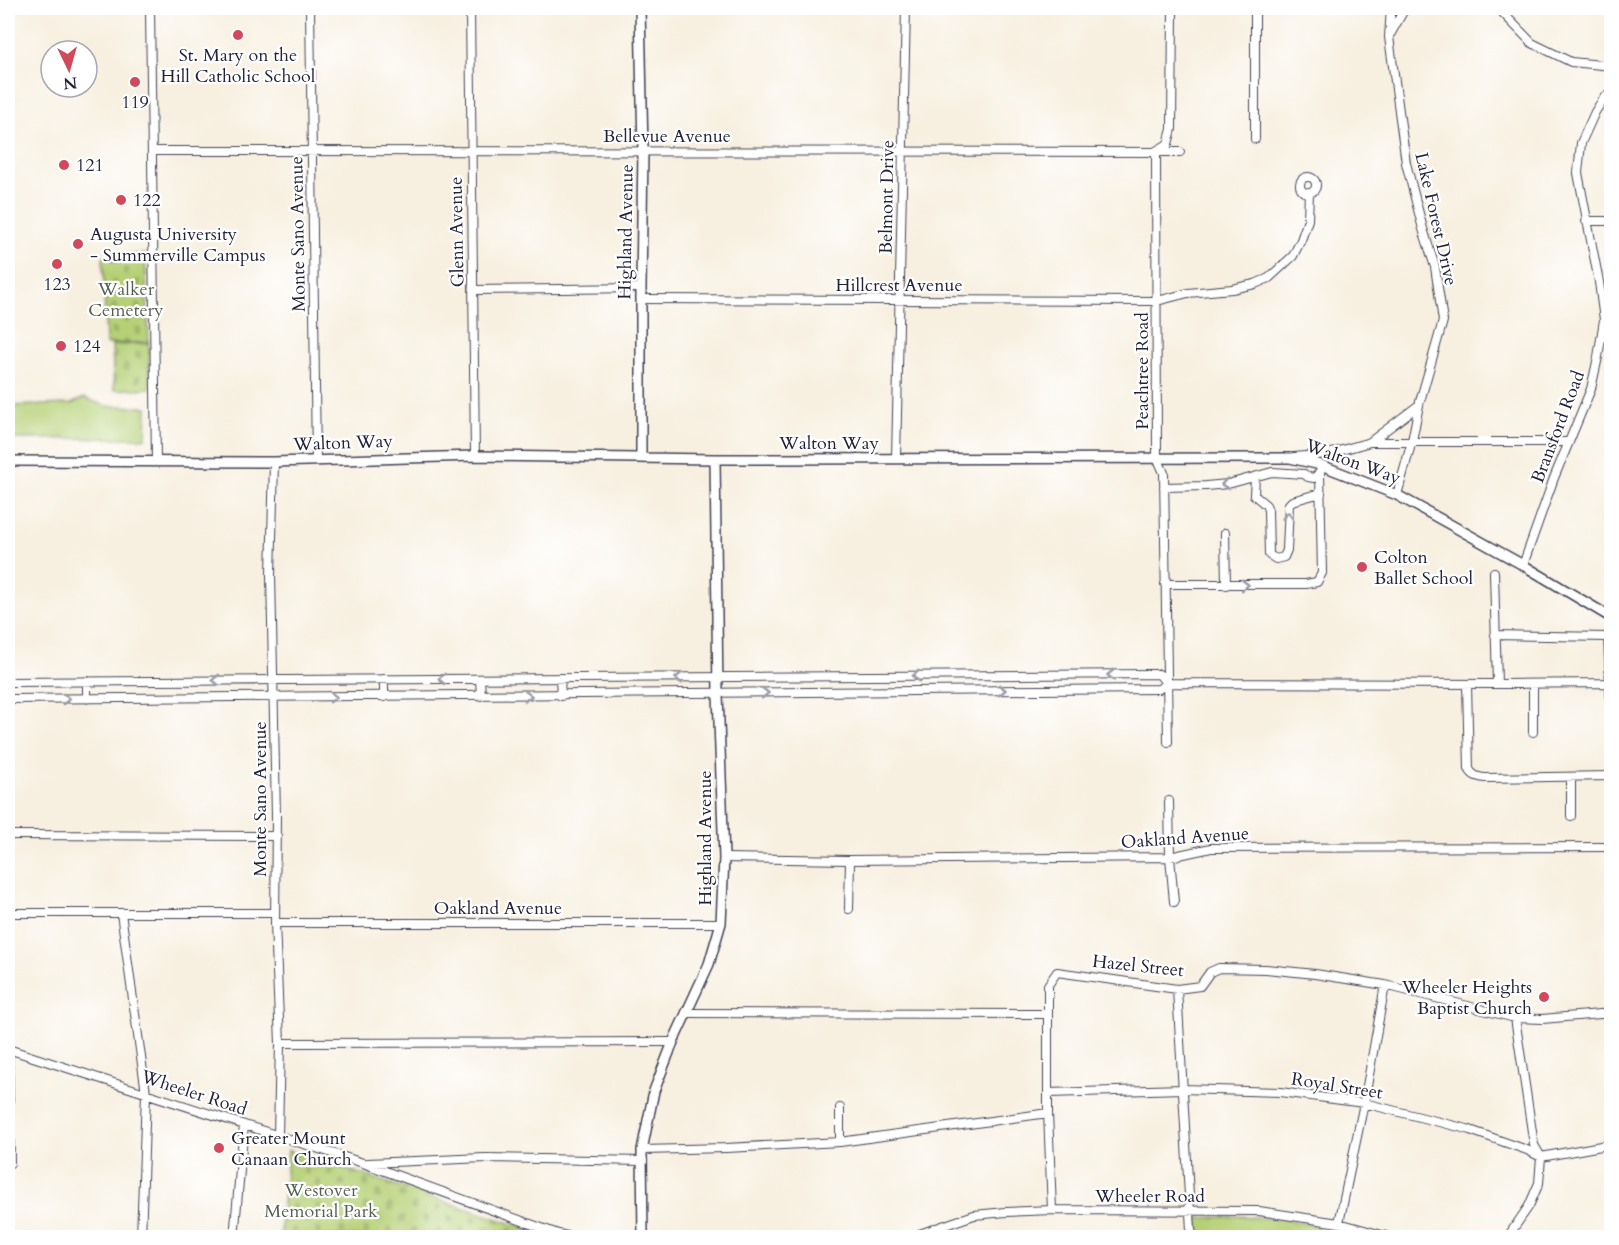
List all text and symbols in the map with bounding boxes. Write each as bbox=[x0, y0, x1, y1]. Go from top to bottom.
marker: St. Mary on the Hill Catholic School bbox=[231, 28, 245, 42]
north arrow bbox=[39, 39, 99, 99]
place label: St. Mary on the Hill Catholic School bbox=[161, 43, 316, 89]
text: N bbox=[62, 71, 78, 95]
marker: 119 bbox=[128, 75, 142, 89]
place label: 119 bbox=[121, 90, 149, 115]
street label: Bellevue Avenue bbox=[603, 124, 731, 149]
street label: Belmont Drive bbox=[874, 140, 900, 254]
street label: Lake Forest Drive bbox=[1409, 150, 1463, 288]
place label: 121 bbox=[76, 153, 104, 178]
street label: Monte Sano Avenue bbox=[284, 156, 312, 312]
marker: 121 bbox=[57, 158, 71, 172]
street label: Highland Avenue bbox=[612, 164, 640, 300]
street label: Glenn Avenue bbox=[444, 176, 470, 288]
place label: 122 bbox=[133, 188, 161, 213]
marker: 122 bbox=[114, 193, 128, 207]
place label: Augusta University - Summerville Campus bbox=[90, 222, 266, 268]
marker: Augusta University - Summerville Campus bbox=[71, 237, 85, 251]
marker: 123 bbox=[50, 257, 64, 271]
place label: 123 bbox=[43, 272, 71, 297]
street label: Hillcrest Avenue bbox=[835, 273, 963, 298]
park label: Walker Cemetery bbox=[88, 277, 164, 323]
street label: Peachtree Road bbox=[1130, 312, 1155, 430]
place label: 124 bbox=[73, 334, 101, 359]
marker: 124 bbox=[54, 339, 68, 353]
street label: Bransford Road bbox=[1525, 367, 1591, 487]
street label: Walton Way bbox=[292, 429, 394, 457]
street label: Walton Way bbox=[778, 431, 879, 456]
street label: Walton Way bbox=[1301, 433, 1405, 491]
one-way arrow bbox=[1220, 477, 1230, 490]
one-way arrow bbox=[1281, 511, 1294, 520]
place label: Colton Ballet School bbox=[1374, 545, 1473, 591]
marker: Colton Ballet School bbox=[1355, 560, 1369, 574]
one-way arrow bbox=[1240, 579, 1249, 591]
one-way arrow bbox=[1107, 669, 1116, 681]
one-way arrow bbox=[912, 670, 921, 682]
one-way arrow bbox=[675, 672, 684, 684]
one-way arrow bbox=[438, 673, 447, 685]
one-way arrow bbox=[211, 674, 220, 686]
one-way arrow bbox=[997, 684, 1006, 696]
one-way arrow bbox=[760, 687, 769, 699]
one-way arrow bbox=[523, 690, 532, 702]
one-way arrow bbox=[328, 691, 337, 703]
one-way arrow bbox=[61, 693, 70, 705]
street label: Monte Sano Avenue bbox=[248, 721, 273, 877]
street label: Highland Avenue bbox=[693, 770, 718, 906]
street label: Oakland Avenue bbox=[1120, 821, 1250, 855]
street label: Oakland Avenue bbox=[434, 896, 562, 921]
street label: Hazel Street bbox=[1091, 949, 1185, 983]
place label: Wheeler Heights Baptist Church bbox=[1401, 975, 1532, 1021]
marker: Wheeler Heights Baptist Church bbox=[1537, 990, 1551, 1004]
street label: Wheeler Road bbox=[137, 1064, 250, 1122]
street label: Royal Street bbox=[1290, 1066, 1385, 1106]
place label: Greater Mount Canaan Church bbox=[231, 1126, 352, 1172]
marker: Greater Mount Canaan Church bbox=[212, 1141, 226, 1155]
park label: Westover Memorial Park bbox=[264, 1178, 378, 1224]
street label: Wheeler Road bbox=[1094, 1184, 1205, 1209]

